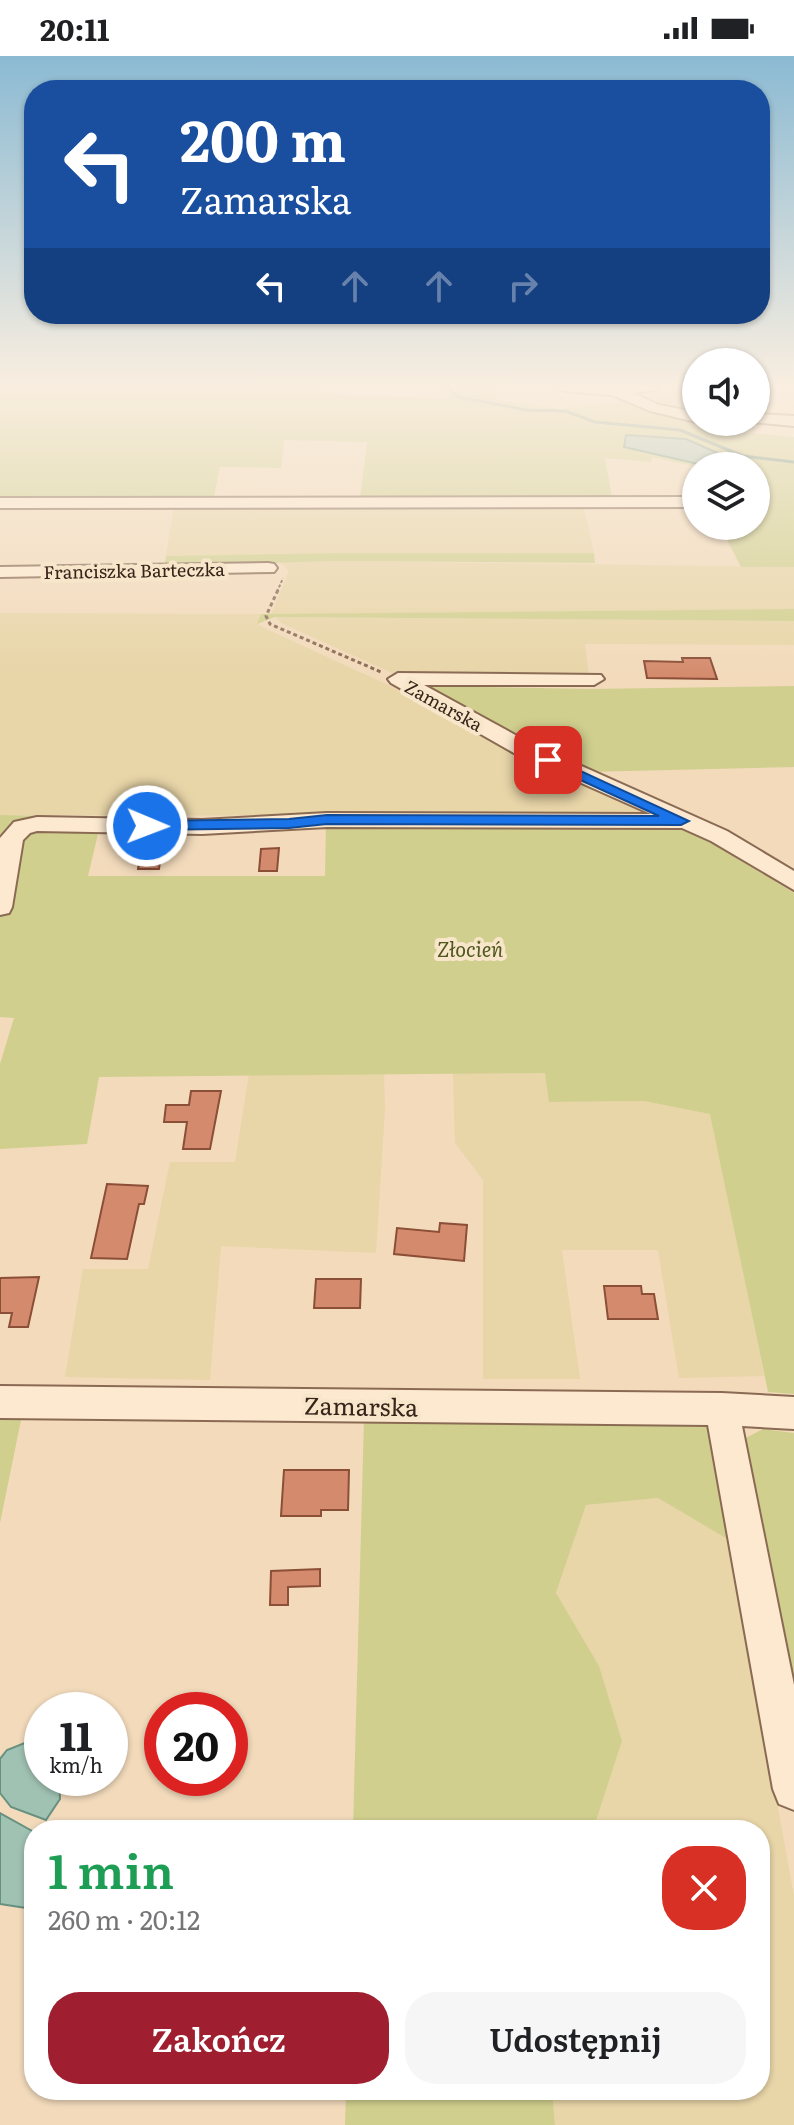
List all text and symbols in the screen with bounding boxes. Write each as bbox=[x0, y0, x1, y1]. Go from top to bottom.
text: 20:11 bbox=[40, 6, 109, 50]
text: 200 m bbox=[180, 96, 346, 179]
icon: left bbox=[48, 112, 152, 216]
text: Zamarska bbox=[180, 172, 351, 225]
icon: left bbox=[249, 264, 293, 308]
icon: ahead bbox=[333, 264, 377, 308]
icon: ahead bbox=[417, 264, 461, 308]
icon: right bbox=[501, 264, 545, 308]
map controls bbox=[682, 348, 770, 540]
button: sound bbox=[682, 348, 770, 436]
button: layers bbox=[682, 452, 770, 540]
street label: Franciszka Barteczka bbox=[43, 555, 225, 585]
street label: Zamarska bbox=[400, 672, 488, 738]
pin bbox=[514, 726, 582, 794]
icon: arrive bbox=[526, 738, 570, 782]
position arrow bbox=[105, 784, 189, 868]
park label: Złocień bbox=[437, 933, 503, 963]
street label: Zamarska bbox=[304, 1387, 418, 1423]
speed limit sign: 20 bbox=[144, 1692, 248, 1796]
text: 11 bbox=[59, 1704, 93, 1763]
text: km/h bbox=[49, 1749, 103, 1779]
text: 1 min bbox=[48, 1833, 174, 1904]
button: close bbox=[662, 1846, 746, 1930]
text: 260 m · 20:12 bbox=[48, 1899, 200, 1938]
button: Zakończ bbox=[48, 1992, 389, 2084]
button: Udostępnij bbox=[405, 1992, 746, 2084]

